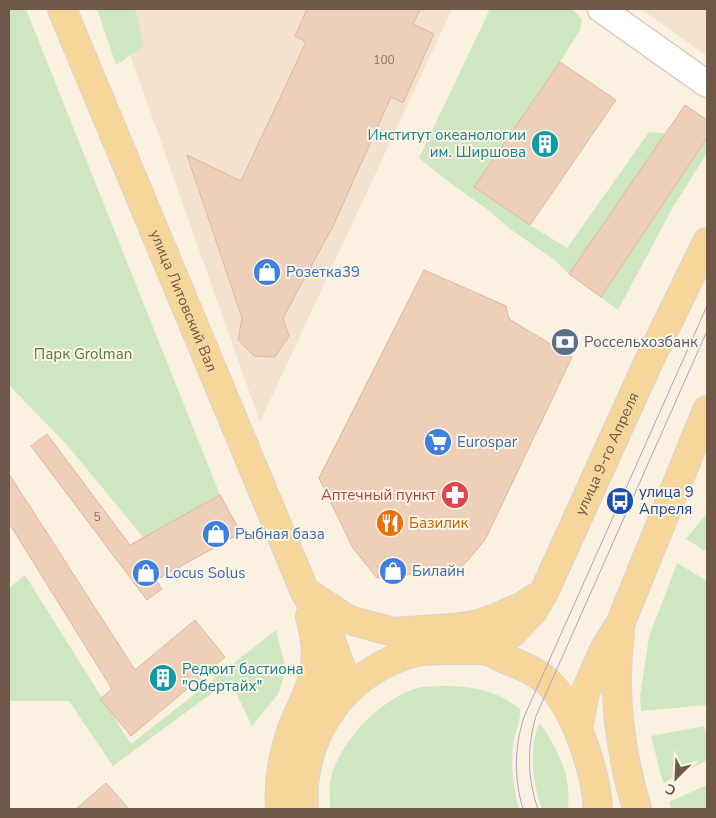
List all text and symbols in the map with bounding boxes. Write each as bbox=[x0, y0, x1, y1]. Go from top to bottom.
house number: 100 bbox=[373, 52, 395, 68]
place label: Институт океанологии им. Ширшова bbox=[368, 125, 526, 162]
building icon: Институт океанологии им. Ширшова bbox=[530, 129, 560, 159]
street label: улица Литовский Вал bbox=[145, 227, 222, 375]
shop icon: Розетка39 bbox=[252, 257, 282, 287]
place label: Розетка39 bbox=[286, 262, 360, 282]
bank icon: Россельхозбанк bbox=[550, 327, 580, 357]
place label: Россельхозбанк bbox=[584, 332, 698, 352]
park label: Парк Grolman bbox=[34, 344, 132, 364]
street label: улица 9-го Апреля bbox=[570, 389, 643, 519]
supermarket icon: Eurospar bbox=[423, 427, 453, 457]
place label: Eurospar bbox=[457, 432, 518, 452]
pharmacy icon: Аптечный пункт bbox=[440, 480, 470, 510]
place label: улица 9 Апреля bbox=[639, 482, 694, 519]
place label: Аптечный пункт bbox=[321, 485, 436, 505]
bus stop icon: улица 9 Апреля bbox=[605, 486, 635, 516]
restaurant icon: Базилик bbox=[375, 508, 405, 538]
house number: 5 bbox=[93, 509, 101, 525]
place label: Базилик bbox=[409, 513, 469, 533]
shop icon: Рыбная база bbox=[201, 519, 231, 549]
place label: Рыбная база bbox=[235, 524, 325, 544]
shop icon: Билайн bbox=[378, 556, 408, 586]
shop icon: Locus Solus bbox=[131, 558, 161, 588]
place label: Билайн bbox=[412, 561, 465, 581]
place label: Locus Solus bbox=[165, 563, 245, 583]
place label: Редюит бастиона "Обертайх" bbox=[182, 659, 304, 696]
building icon: Редюит бастиона "Обертайх" bbox=[148, 663, 178, 693]
north arrow bbox=[651, 753, 701, 803]
text: С bbox=[662, 779, 679, 800]

